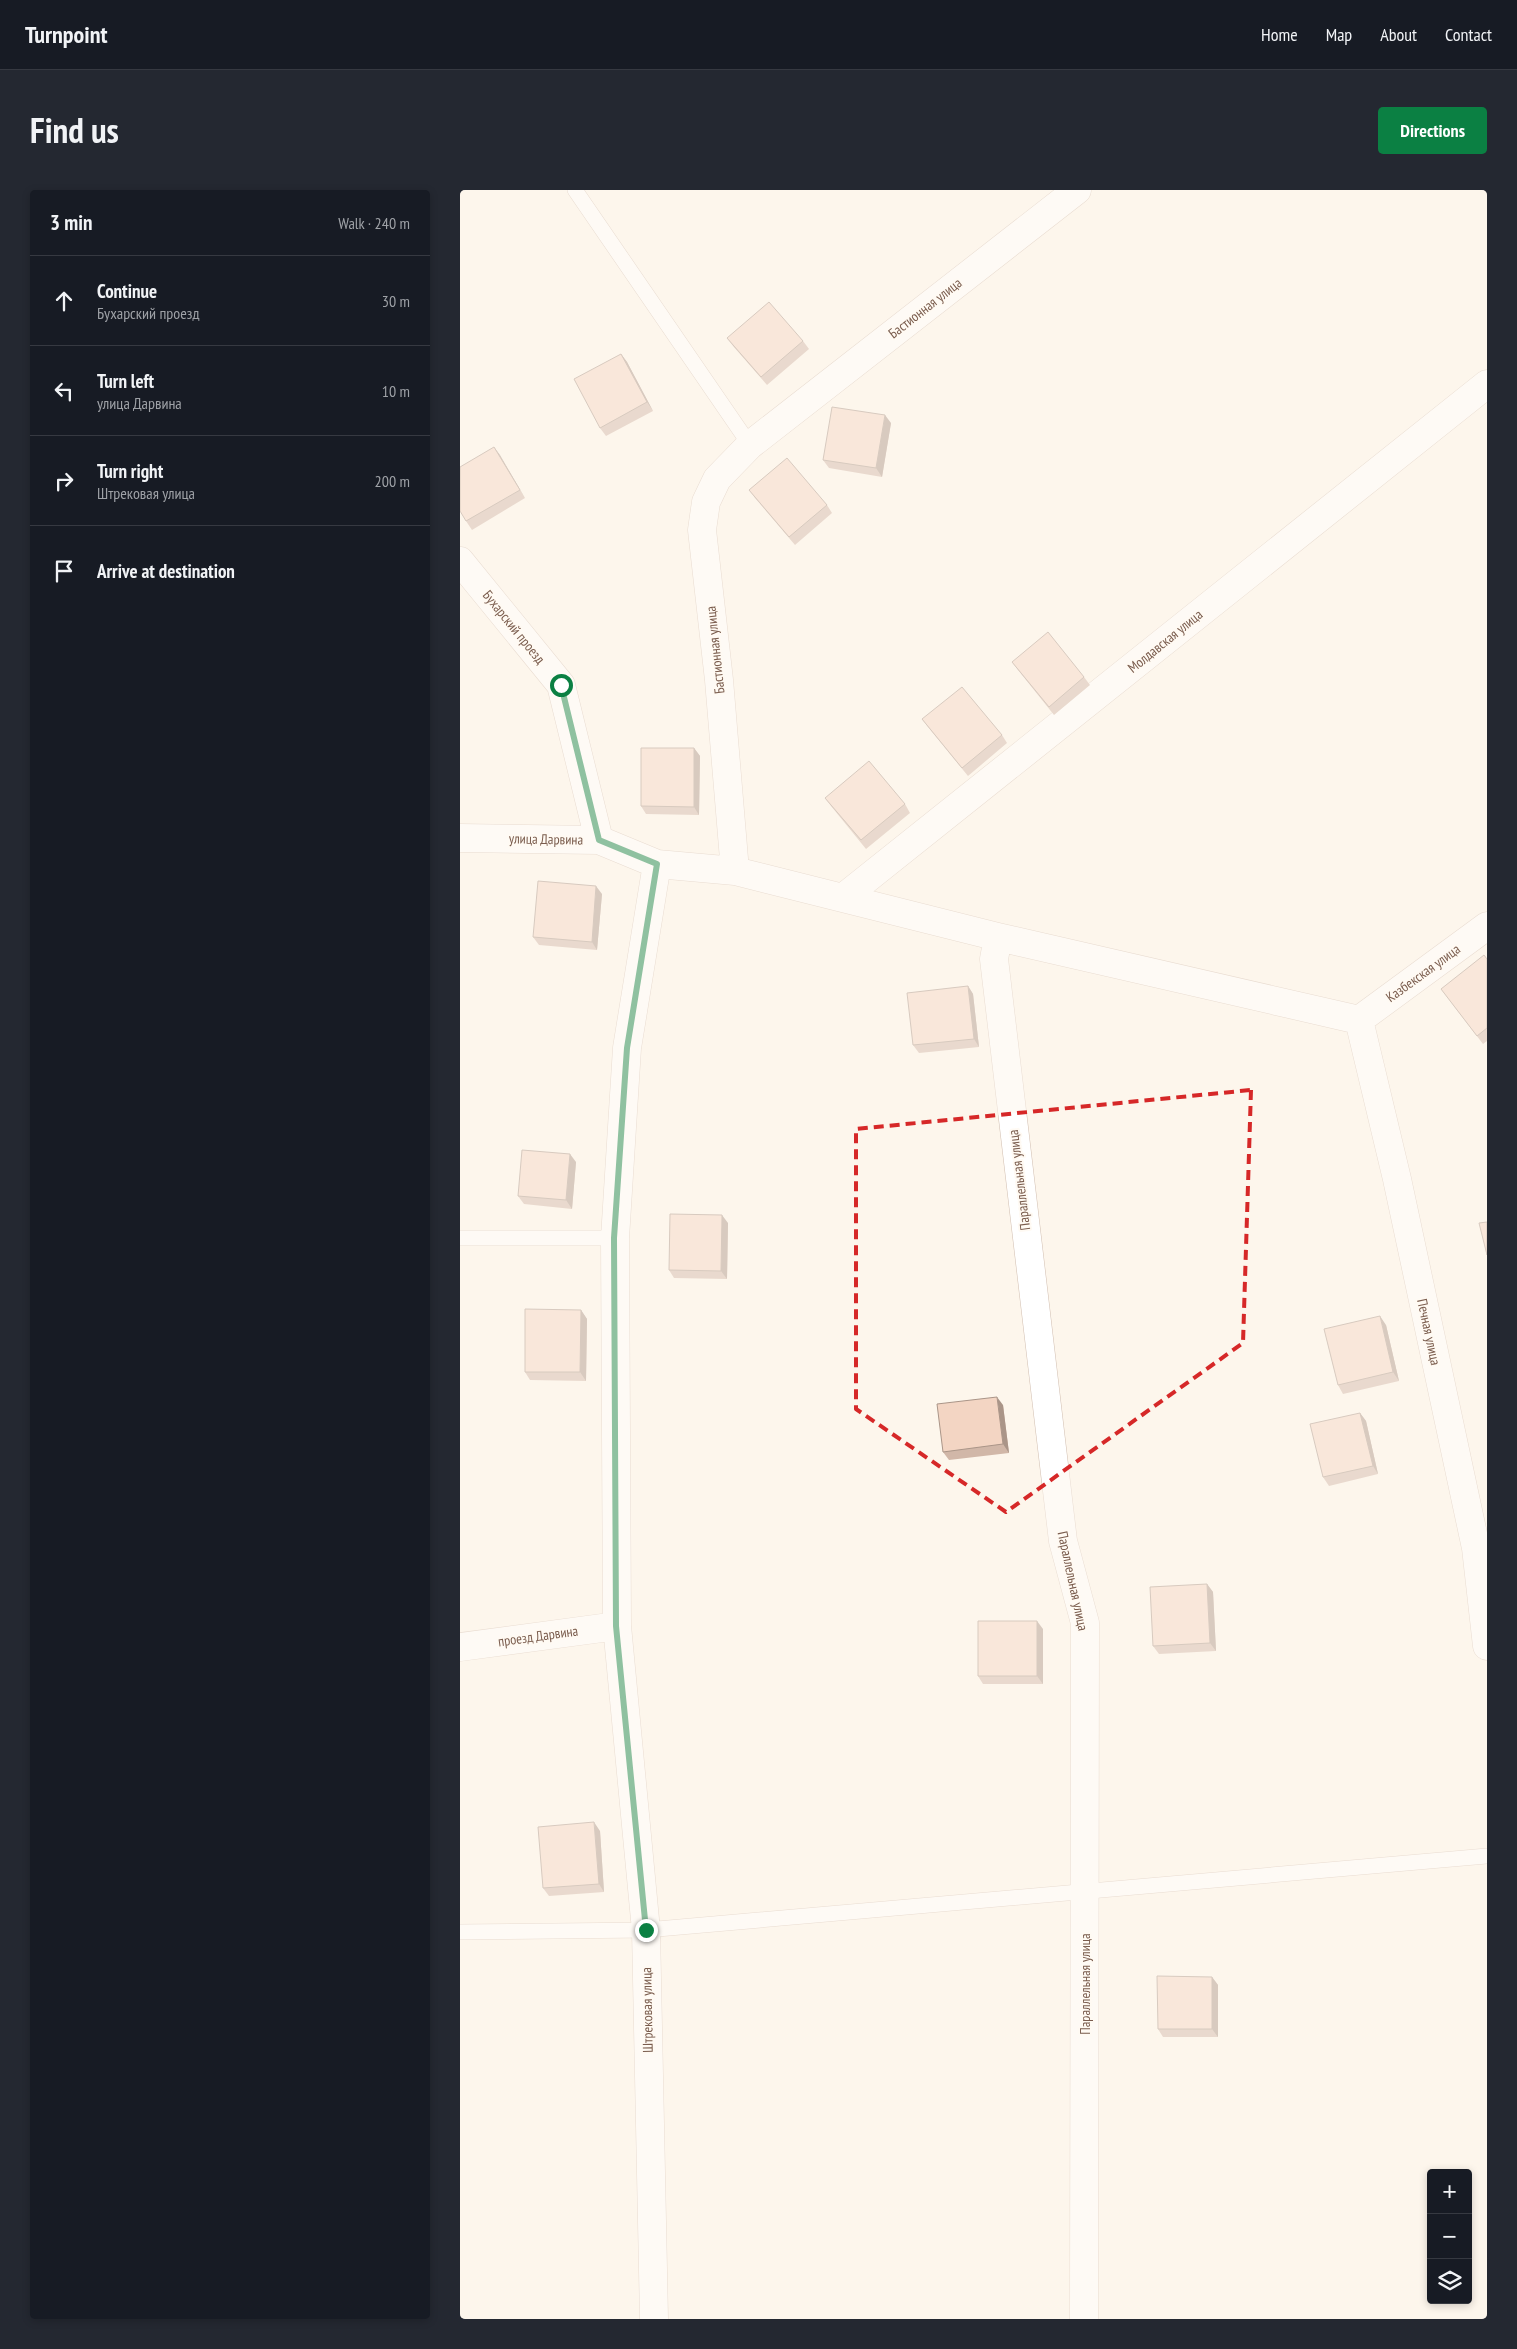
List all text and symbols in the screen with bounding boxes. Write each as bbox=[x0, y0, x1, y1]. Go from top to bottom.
text: Turnpoint bbox=[25, 19, 107, 50]
text: Home bbox=[1261, 23, 1298, 46]
text: Map bbox=[1326, 23, 1352, 46]
text: About bbox=[1380, 23, 1417, 46]
text: Contact bbox=[1445, 23, 1492, 46]
text: Find us bbox=[30, 107, 119, 153]
button: Directions bbox=[1378, 107, 1487, 154]
text: 3 min bbox=[50, 209, 92, 236]
text: Walk · 240 m bbox=[338, 213, 410, 233]
street label: Бастионная улица bbox=[885, 274, 965, 342]
text: Continue bbox=[97, 279, 157, 303]
icon: ahead bbox=[50, 287, 78, 315]
text: 30 m bbox=[382, 291, 410, 311]
text: Бухарский проезд bbox=[97, 303, 199, 323]
text: Turn left bbox=[97, 369, 154, 393]
icon: left bbox=[50, 377, 78, 405]
text: 10 m bbox=[382, 381, 410, 401]
text: улица Дарвина bbox=[97, 393, 182, 413]
text: Turn right bbox=[97, 459, 163, 483]
icon: right bbox=[50, 467, 78, 495]
text: 200 m bbox=[375, 471, 410, 491]
text: Штрековая улица bbox=[97, 483, 195, 503]
icon: arrive bbox=[50, 557, 78, 585]
text: Arrive at destination bbox=[97, 559, 235, 583]
street label: Бухарский проезд bbox=[479, 587, 549, 667]
street label: Бастионная улица bbox=[701, 605, 729, 695]
street label: Молдавская улица bbox=[1124, 605, 1206, 677]
route start bbox=[550, 674, 573, 697]
street label: улица Дарвина bbox=[509, 829, 583, 849]
street label: Казбекская улица bbox=[1382, 940, 1464, 1006]
street label: Параллельная улица bbox=[1004, 1129, 1034, 1231]
street label: Печная улица bbox=[1413, 1297, 1445, 1367]
street label: Параллельная улица bbox=[1054, 1530, 1092, 1632]
street label: проезд Дарвина bbox=[497, 1621, 579, 1651]
route end bbox=[635, 1919, 658, 1942]
street label: Параллельная улица bbox=[1076, 1933, 1094, 2035]
street label: Штрековая улица bbox=[637, 1967, 657, 2053]
map controls bbox=[1427, 2169, 1472, 2304]
button: + bbox=[1427, 2169, 1472, 2214]
button: − bbox=[1427, 2214, 1472, 2259]
button: layers bbox=[1427, 2259, 1472, 2304]

